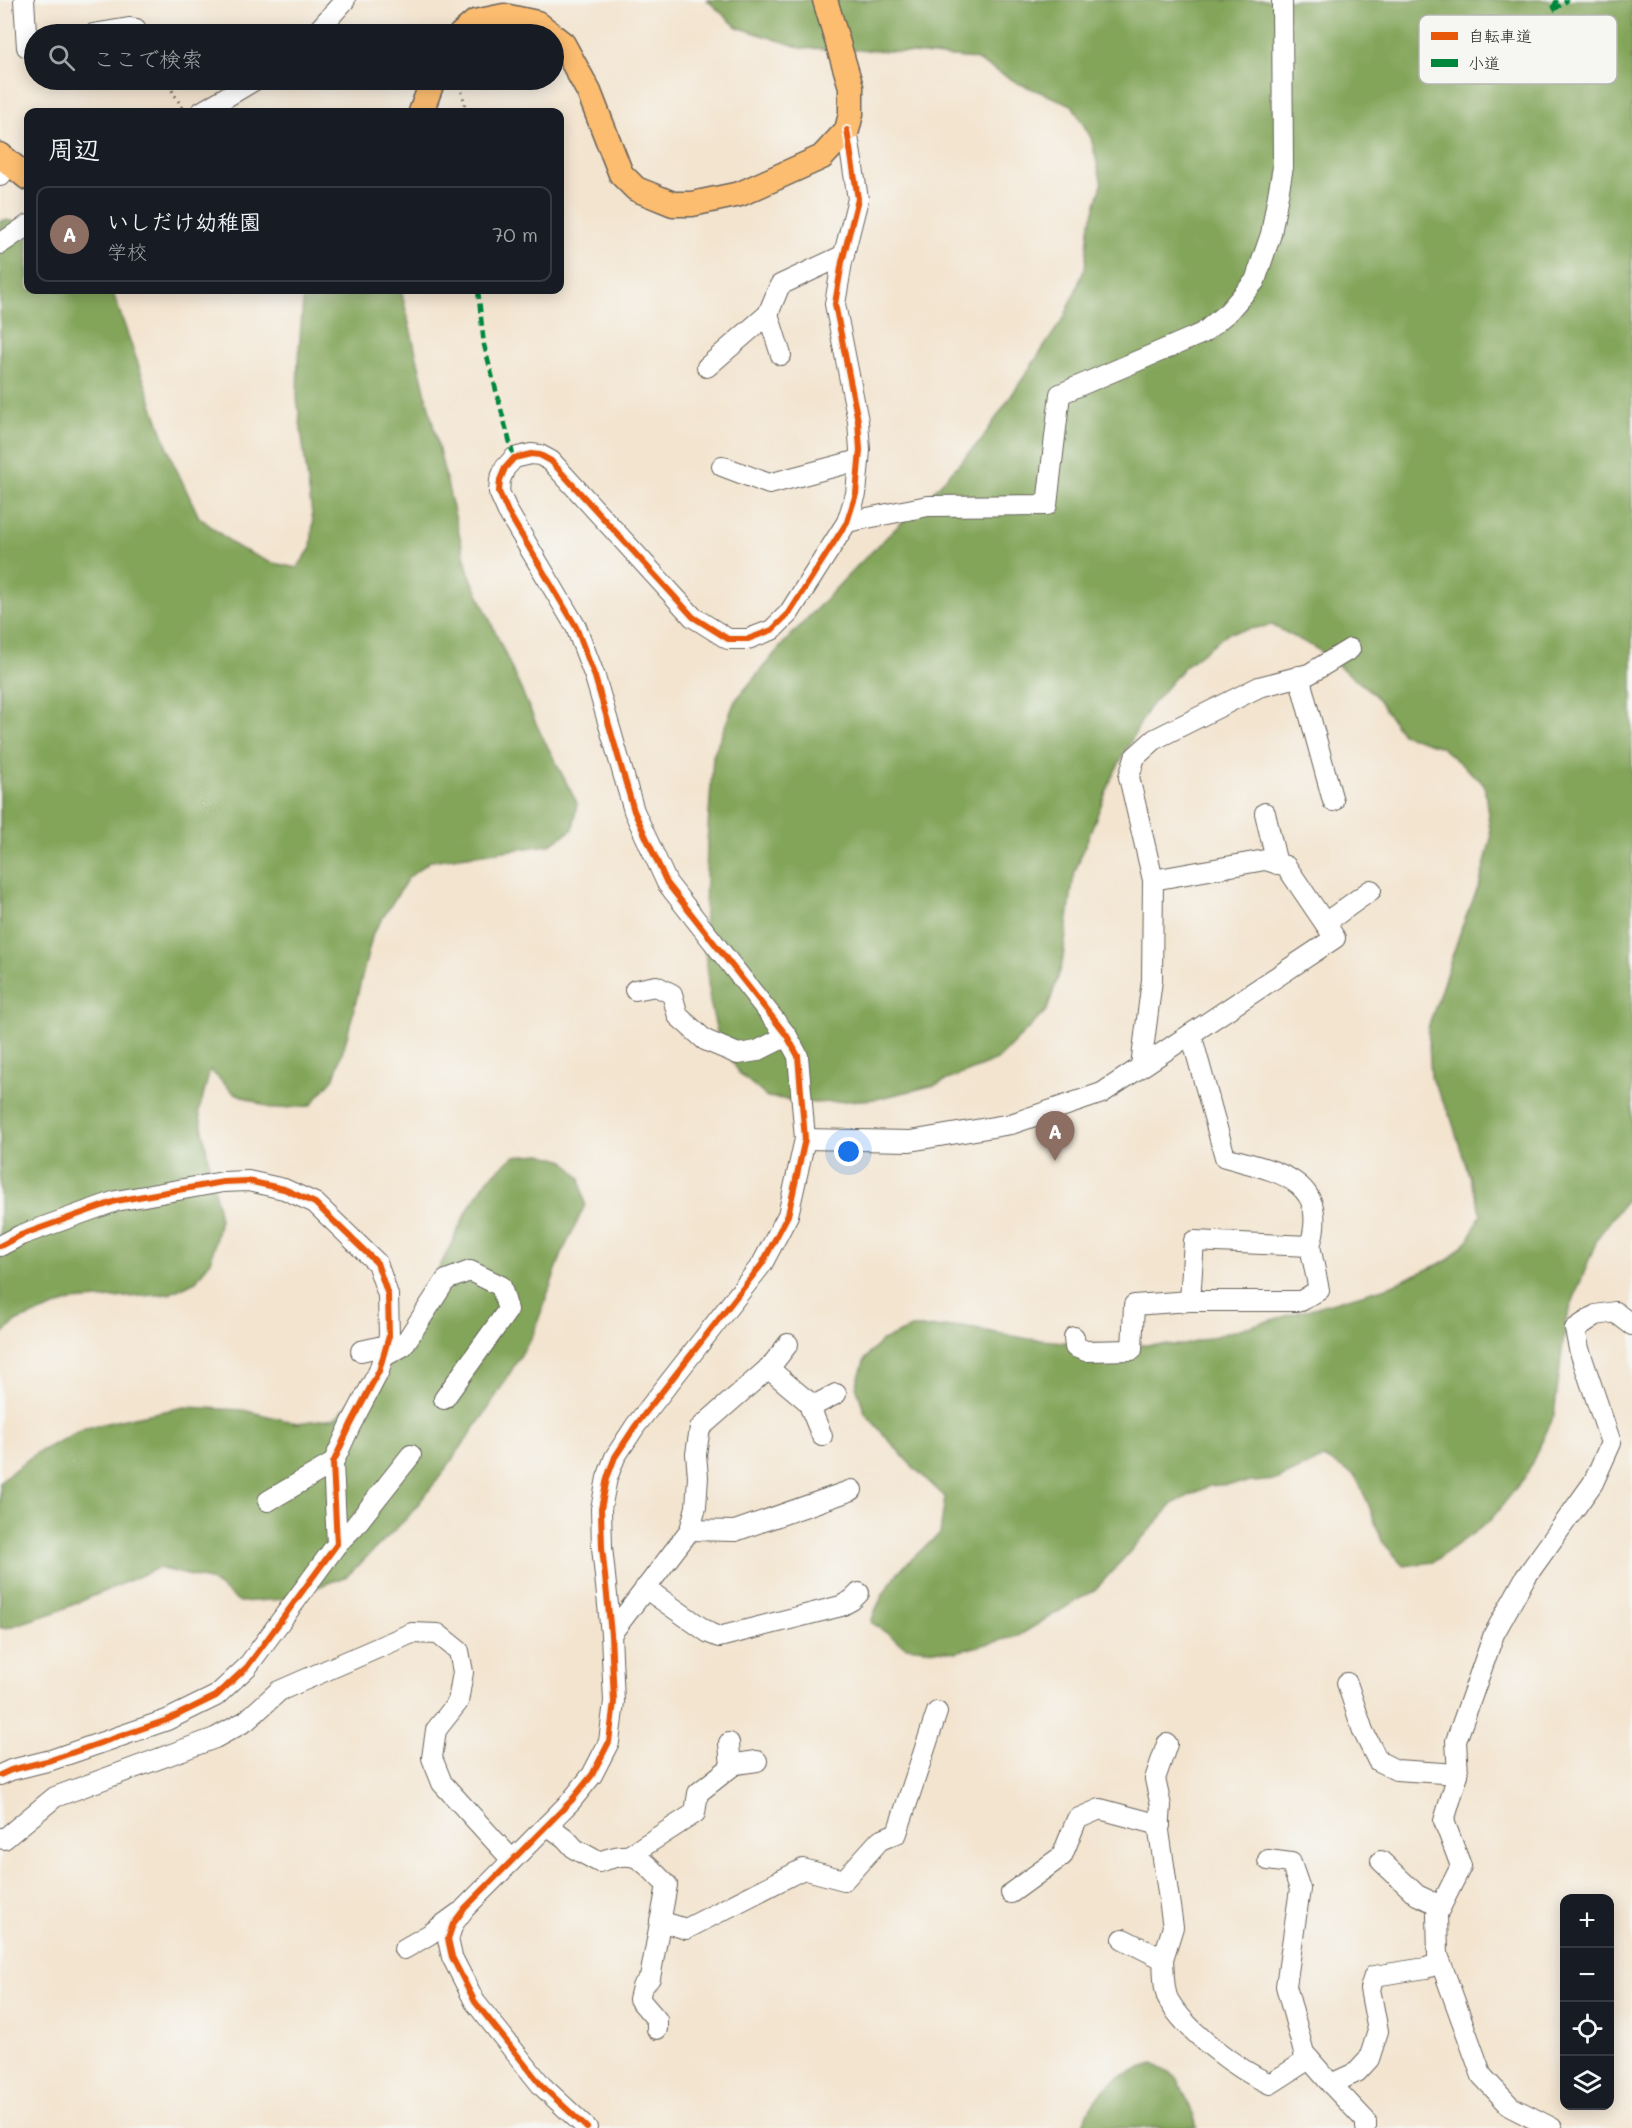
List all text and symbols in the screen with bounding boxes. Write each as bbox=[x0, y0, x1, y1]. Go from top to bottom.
legend bbox=[1419, 15, 1617, 84]
search box bbox=[24, 24, 564, 90]
text: 自転車道 bbox=[1468, 25, 1532, 46]
icon: search bbox=[45, 41, 78, 74]
text: ここで検索 bbox=[93, 44, 203, 73]
text: 小道 bbox=[1468, 52, 1500, 73]
text: 周辺 bbox=[48, 132, 100, 166]
text: いしだけ幼稚園 bbox=[107, 207, 261, 236]
text: A bbox=[63, 221, 76, 247]
text: 70 m bbox=[492, 221, 538, 247]
text: 学校 bbox=[107, 238, 147, 264]
pin: A bbox=[1036, 1112, 1074, 1161]
your location bbox=[834, 1137, 863, 1166]
map controls bbox=[1560, 1894, 1614, 2110]
button: + bbox=[1560, 1894, 1614, 1948]
button: − bbox=[1560, 1948, 1614, 2002]
button: locate bbox=[1560, 2002, 1614, 2056]
button: layers bbox=[1560, 2056, 1614, 2110]

